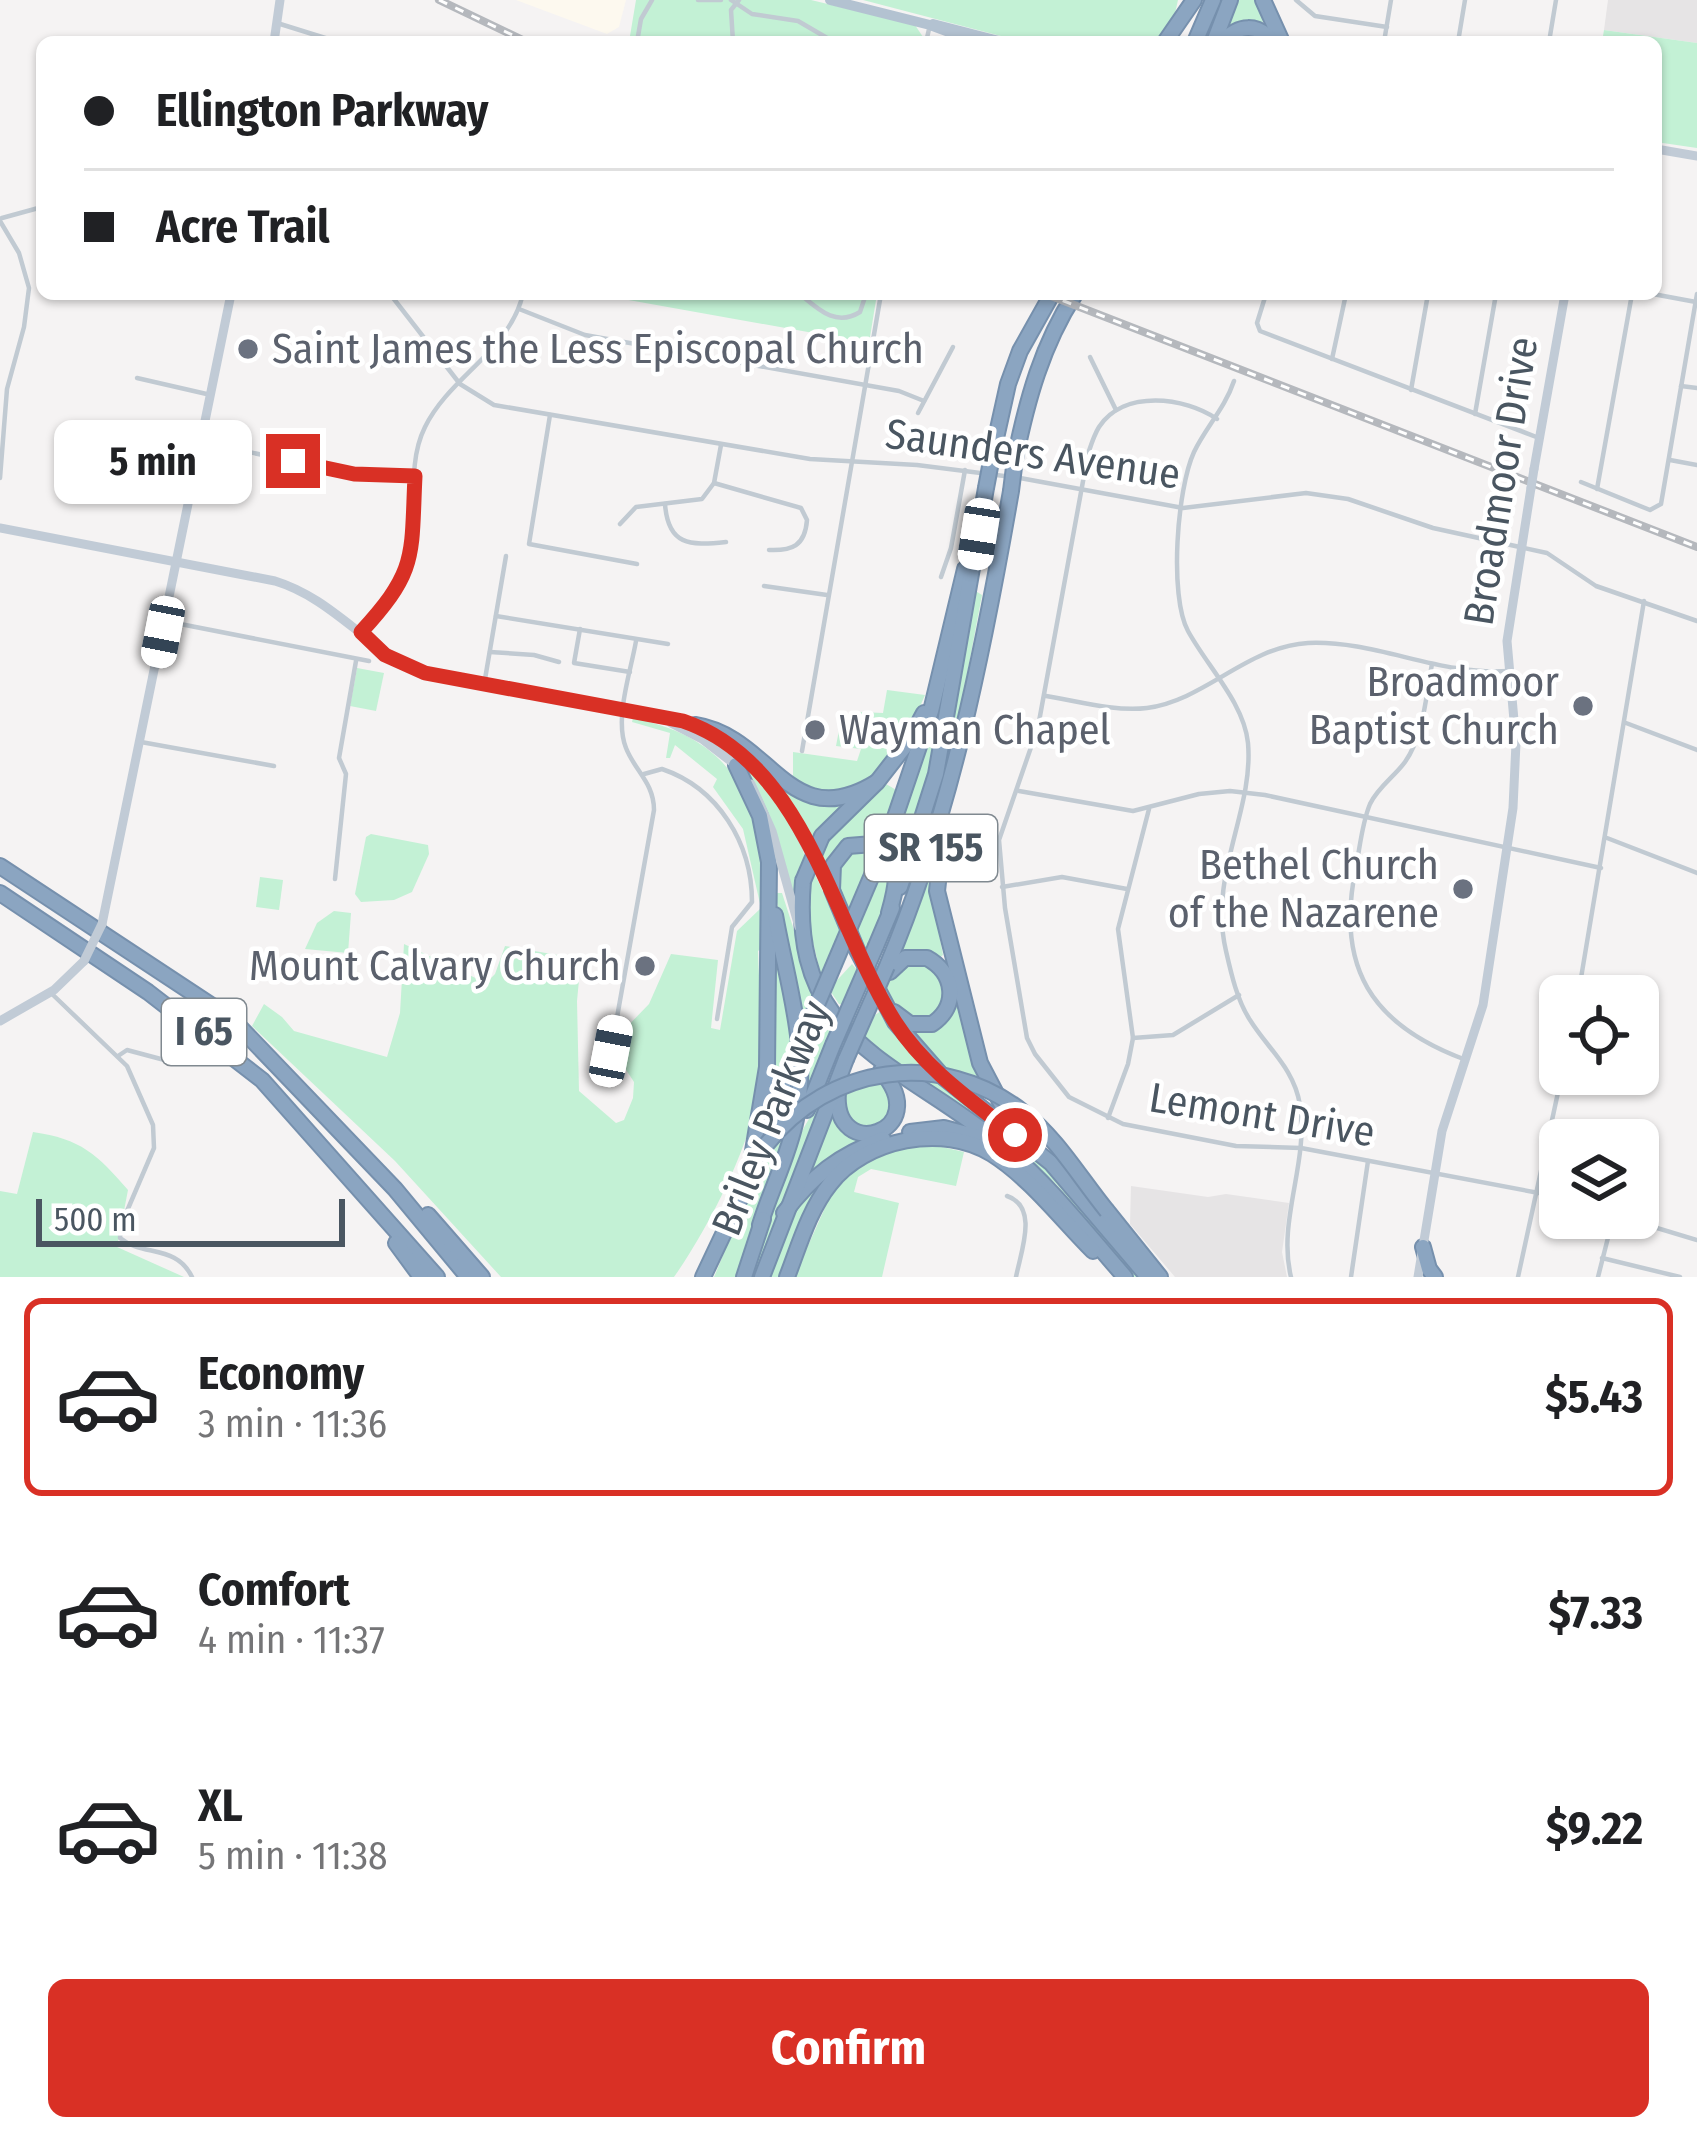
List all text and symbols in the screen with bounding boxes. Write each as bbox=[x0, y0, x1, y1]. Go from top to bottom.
text: Ellington Parkway bbox=[156, 84, 489, 138]
text: Acre Trail bbox=[156, 200, 330, 254]
place label: Saint James the Less Episcopal Church bbox=[272, 324, 924, 374]
street label: Broadmoor Drive bbox=[1454, 333, 1548, 629]
marker: Saint James the Less Episcopal Church bbox=[235, 336, 261, 362]
street label: Saunders Avenue bbox=[883, 409, 1183, 499]
callout: 5 min bbox=[53, 419, 251, 503]
route end bbox=[266, 434, 320, 488]
text: 5 min bbox=[109, 439, 197, 485]
car bbox=[956, 496, 1002, 572]
car bbox=[138, 593, 188, 671]
place label: Broadmoor Baptist Church bbox=[1309, 657, 1559, 755]
marker: Broadmoor Baptist Church bbox=[1570, 693, 1596, 719]
place label: Wayman Chapel bbox=[839, 705, 1111, 755]
marker: Wayman Chapel bbox=[802, 717, 828, 743]
road number: SR 155 bbox=[865, 815, 997, 881]
place label: Bethel Church of the Nazarene bbox=[1168, 840, 1439, 938]
marker: Bethel Church of the Nazarene bbox=[1450, 876, 1476, 902]
place label: Mount Calvary Church bbox=[249, 941, 621, 991]
marker: Mount Calvary Church bbox=[632, 953, 658, 979]
map controls bbox=[1539, 975, 1659, 1239]
button: locate bbox=[1539, 975, 1659, 1095]
street label: Briley Parkway bbox=[701, 993, 841, 1243]
road number: I 65 bbox=[162, 999, 246, 1065]
car bbox=[586, 1012, 636, 1090]
street label: Lemont Drive bbox=[1146, 1073, 1378, 1157]
route start bbox=[988, 1108, 1042, 1162]
button: layers bbox=[1539, 1119, 1659, 1239]
scale bar bbox=[36, 1193, 345, 1246]
text: 500 m bbox=[54, 1200, 137, 1240]
icon: car bbox=[54, 1343, 162, 1451]
text: Economy bbox=[198, 1347, 364, 1401]
text: $5.43 bbox=[1545, 1370, 1643, 1424]
text: 3 min · 11:36 bbox=[198, 1401, 387, 1447]
icon: car bbox=[54, 1559, 162, 1667]
text: Comfort bbox=[198, 1563, 350, 1617]
text: $7.33 bbox=[1548, 1586, 1643, 1640]
text: 4 min · 11:37 bbox=[198, 1617, 385, 1663]
icon: car bbox=[54, 1775, 162, 1883]
text: XL bbox=[198, 1779, 243, 1833]
text: $9.22 bbox=[1546, 1802, 1643, 1856]
text: 5 min · 11:38 bbox=[198, 1833, 388, 1879]
button: Confirm bbox=[48, 1979, 1649, 2117]

